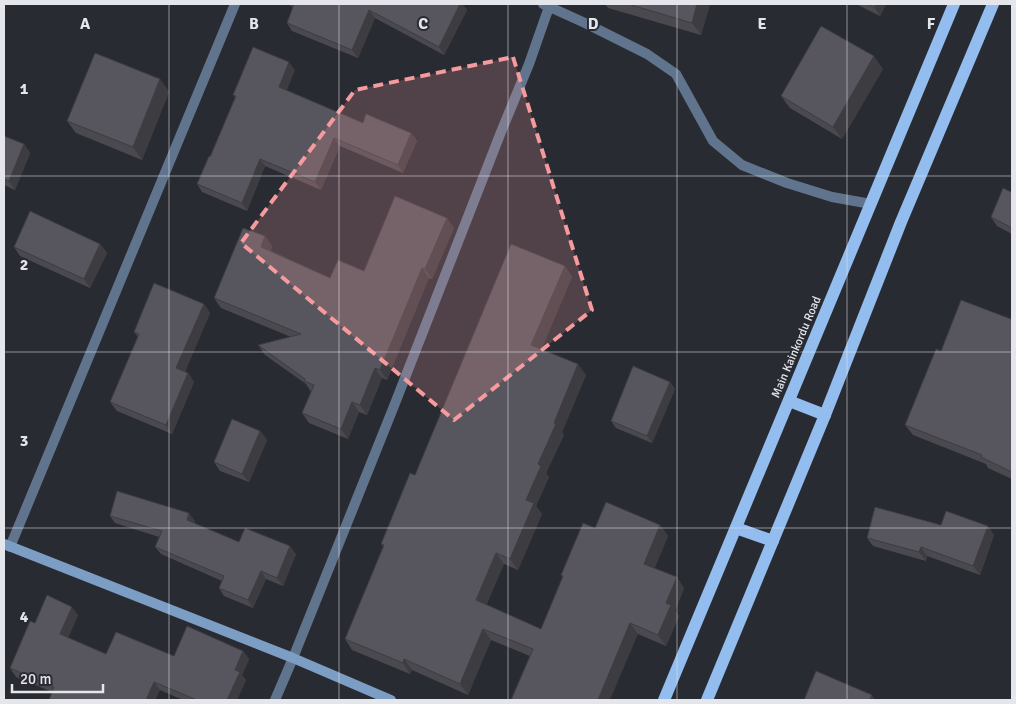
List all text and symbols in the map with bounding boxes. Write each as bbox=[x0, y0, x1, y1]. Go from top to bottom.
text: A bbox=[80, 14, 91, 34]
text: B bbox=[249, 14, 259, 34]
text: C bbox=[418, 14, 428, 34]
text: D bbox=[588, 14, 599, 34]
text: E bbox=[757, 14, 767, 34]
text: F bbox=[927, 14, 936, 34]
text: 1 bbox=[20, 79, 29, 99]
text: 2 bbox=[20, 255, 28, 275]
street label: Main Kainkordu Road bbox=[768, 294, 825, 400]
text: 3 bbox=[20, 431, 28, 451]
text: 4 bbox=[20, 607, 29, 627]
scale bar bbox=[12, 662, 104, 694]
text: 20 m bbox=[20, 670, 51, 688]

